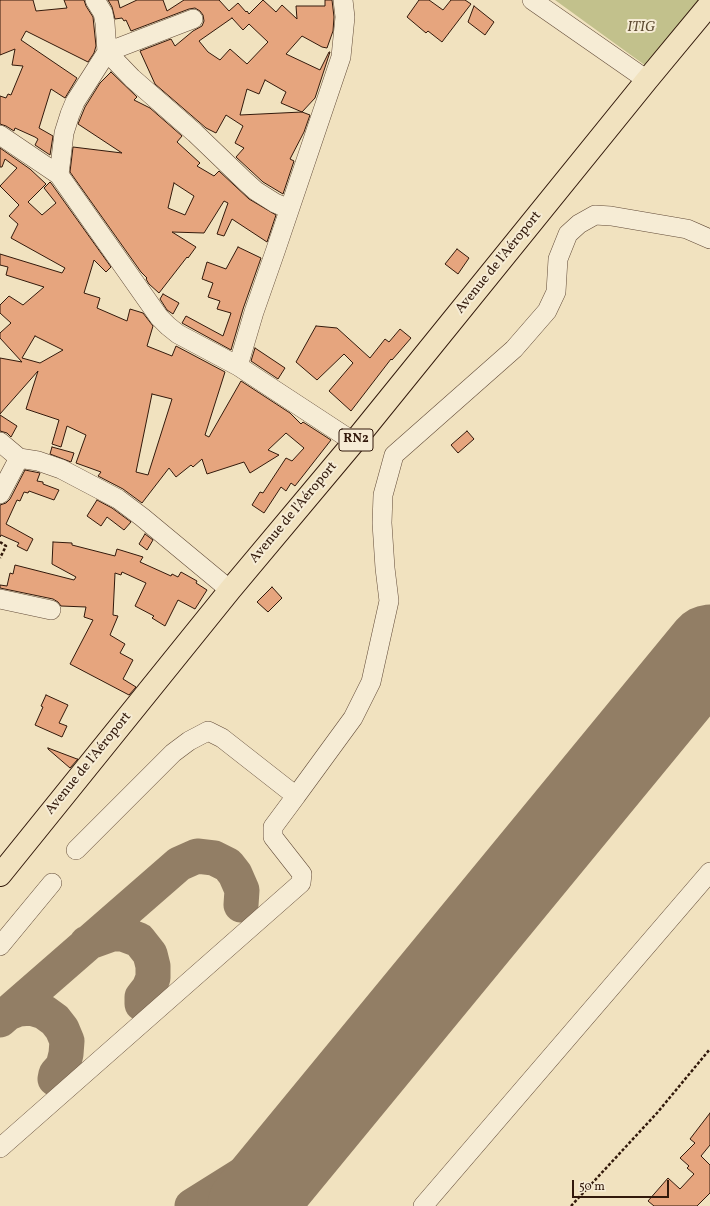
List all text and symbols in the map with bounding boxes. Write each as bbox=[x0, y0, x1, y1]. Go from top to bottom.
park label: ITIG bbox=[627, 20, 655, 36]
street label: Avenue de l'Aéroport bbox=[452, 208, 546, 318]
road number: RN2 bbox=[339, 429, 373, 451]
street label: Avenue de l'Aéroport bbox=[247, 459, 341, 567]
street label: Avenue de l'Aéroport bbox=[42, 709, 136, 819]
scale bar bbox=[574, 1172, 671, 1198]
text: 50 m bbox=[579, 1179, 605, 1195]

